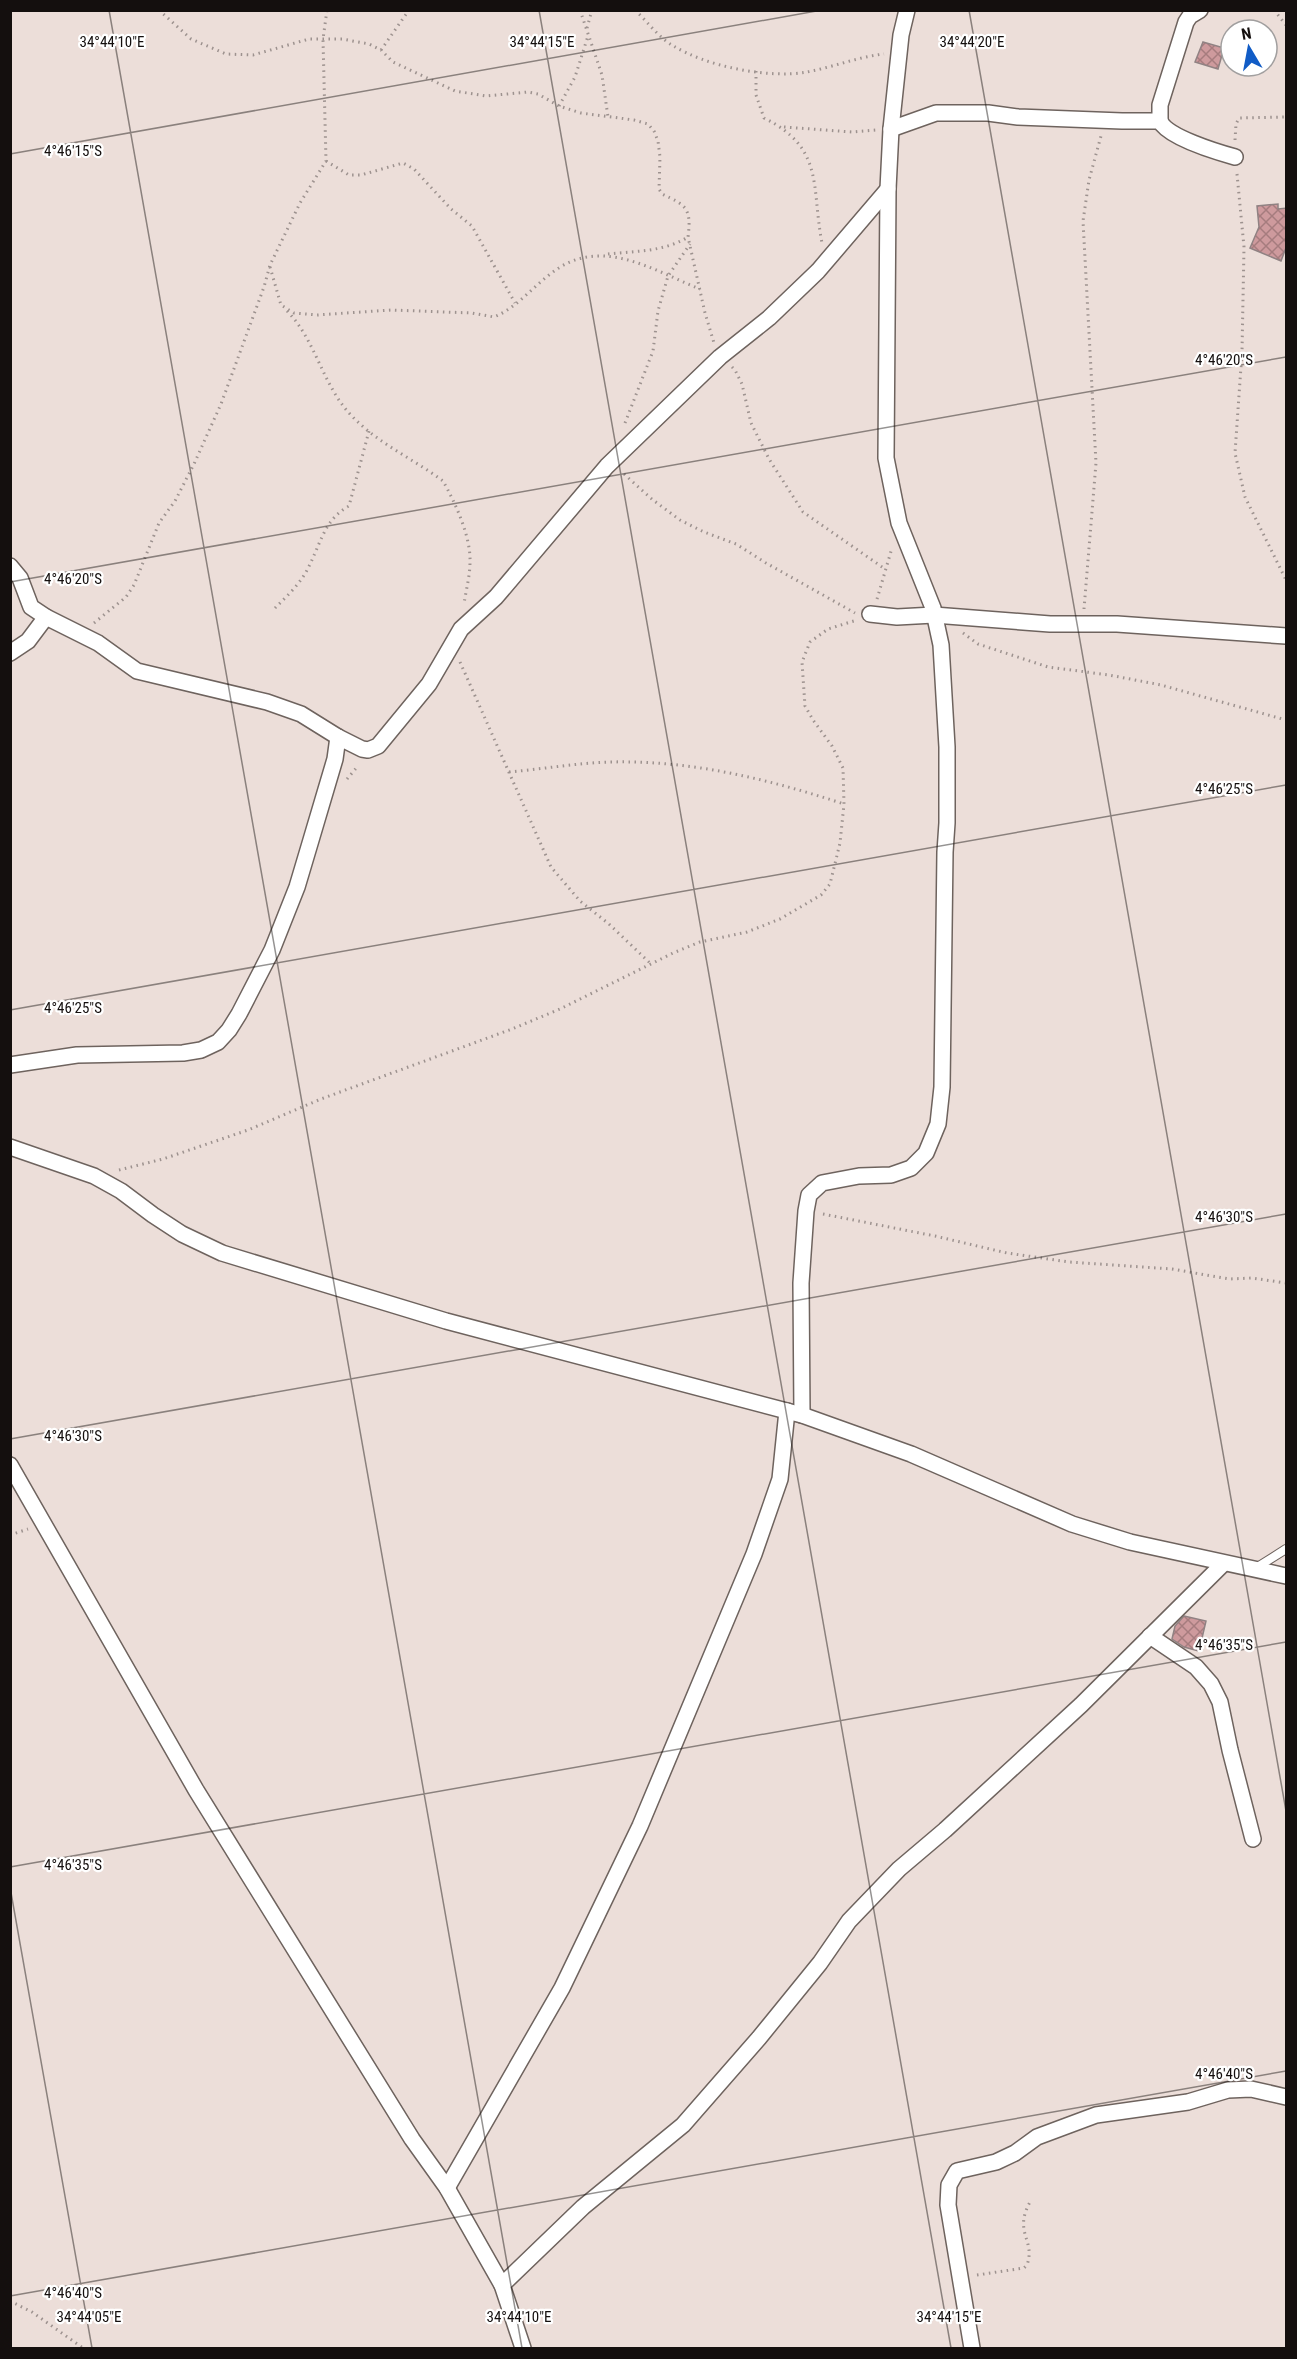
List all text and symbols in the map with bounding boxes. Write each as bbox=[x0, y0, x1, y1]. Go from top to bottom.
north arrow bbox=[1219, 18, 1279, 78]
text: N bbox=[1240, 24, 1253, 44]
text: 34°44'10"E bbox=[80, 33, 144, 51]
text: 34°44'15"E bbox=[510, 33, 574, 51]
text: 34°44'20"E bbox=[940, 33, 1004, 51]
text: 4°46'15"S bbox=[44, 142, 102, 160]
text: 4°46'20"S bbox=[1195, 351, 1253, 369]
text: 4°46'20"S bbox=[44, 570, 102, 588]
text: 4°46'25"S bbox=[1195, 780, 1253, 798]
text: 4°46'25"S bbox=[44, 999, 102, 1017]
text: 4°46'30"S bbox=[1195, 1208, 1253, 1226]
text: 4°46'30"S bbox=[44, 1427, 102, 1445]
text: 4°46'35"S bbox=[1195, 1636, 1253, 1654]
text: 4°46'35"S bbox=[44, 1856, 102, 1874]
text: 4°46'40"S bbox=[1195, 2065, 1253, 2083]
text: 4°46'40"S bbox=[44, 2284, 102, 2302]
text: 34°44'05"E bbox=[57, 2308, 121, 2326]
text: 34°44'10"E bbox=[487, 2308, 551, 2326]
text: 34°44'15"E bbox=[917, 2308, 981, 2326]

